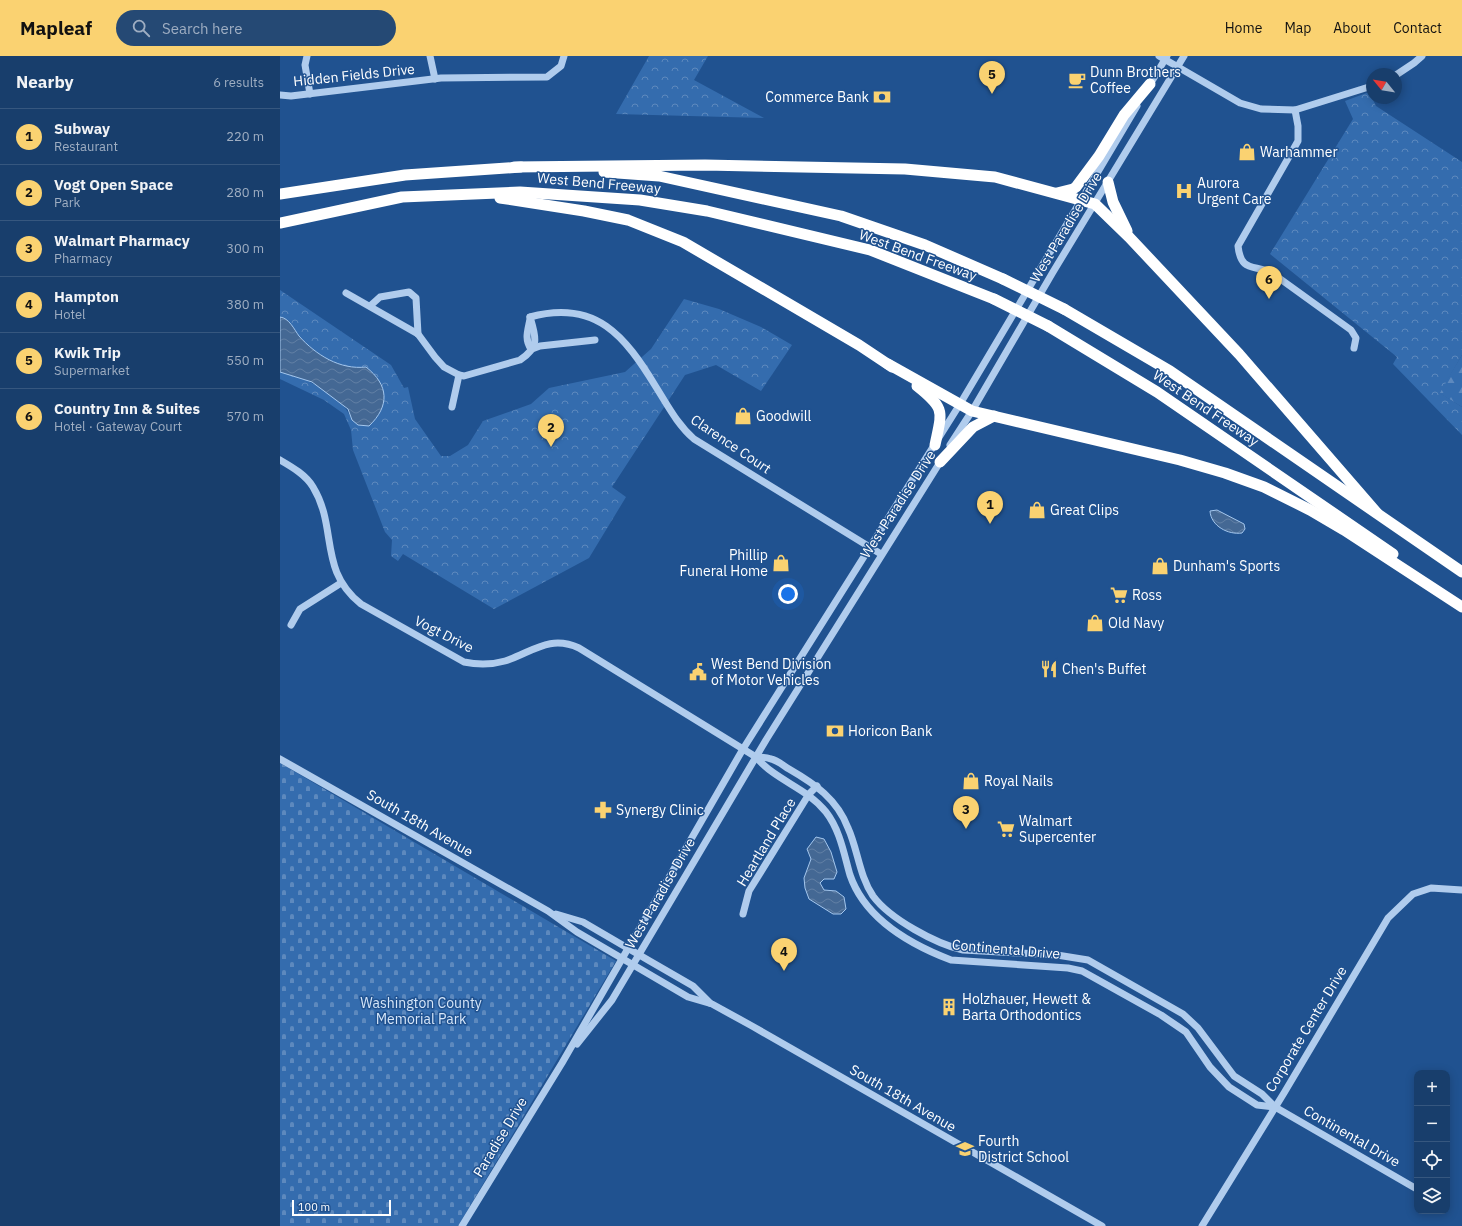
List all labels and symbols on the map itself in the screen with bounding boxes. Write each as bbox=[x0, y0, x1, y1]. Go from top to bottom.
street label: Hidden Fields Drive bbox=[292, 60, 416, 90]
pin: 5 bbox=[979, 61, 1005, 94]
place label: Dunn Brothers Coffee bbox=[1090, 63, 1181, 97]
north arrow bbox=[1366, 68, 1402, 104]
cafe icon: Dunn Brothers Coffee bbox=[1067, 70, 1087, 90]
bank icon: Commerce Bank bbox=[872, 87, 892, 107]
place label: Commerce Bank bbox=[765, 88, 870, 106]
shop icon: Warhammer bbox=[1237, 142, 1257, 162]
place label: Warhammer bbox=[1260, 143, 1338, 161]
street label: West Paradise Drive bbox=[1026, 168, 1106, 285]
street label: West Bend Freeway bbox=[536, 169, 662, 197]
place label: Aurora Urgent Care bbox=[1197, 174, 1272, 208]
hospital icon: Aurora Urgent Care bbox=[1174, 181, 1194, 201]
street label: West Bend Freeway bbox=[857, 225, 979, 285]
pin: 6 bbox=[1256, 266, 1282, 299]
street label: West Bend Freeway bbox=[1150, 366, 1262, 450]
shop icon: Goodwill bbox=[733, 406, 753, 426]
place label: Goodwill bbox=[756, 407, 812, 425]
street label: Clarence Court bbox=[687, 410, 775, 478]
pin: 2 bbox=[538, 414, 564, 447]
street label: West Paradise Drive bbox=[856, 446, 940, 561]
pin: 1 bbox=[977, 491, 1003, 524]
shop icon: Great Clips bbox=[1027, 500, 1047, 520]
place label: Great Clips bbox=[1050, 501, 1119, 519]
place label: Phillip Funeral Home bbox=[680, 546, 768, 580]
shop icon: Phillip Funeral Home bbox=[771, 553, 791, 573]
shop icon: Dunham's Sports bbox=[1150, 556, 1170, 576]
place label: Dunham's Sports bbox=[1173, 557, 1280, 575]
your location bbox=[778, 584, 798, 604]
supermarket icon: Ross bbox=[1109, 585, 1129, 605]
place label: Ross bbox=[1132, 586, 1162, 604]
street label: Vogt Drive bbox=[411, 611, 477, 657]
shop icon: Old Navy bbox=[1085, 613, 1105, 633]
place label: Old Navy bbox=[1108, 614, 1164, 632]
place label: West Bend Division of Motor Vehicles bbox=[711, 655, 831, 689]
restaurant icon: Chen's Buffet bbox=[1039, 659, 1059, 679]
place label: Chen's Buffet bbox=[1062, 660, 1146, 678]
public building icon: West Bend Division of Motor Vehicles bbox=[688, 662, 708, 682]
bank icon: Horicon Bank bbox=[825, 721, 845, 741]
place label: Horicon Bank bbox=[848, 722, 933, 740]
shop icon: Royal Nails bbox=[961, 771, 981, 791]
place label: Royal Nails bbox=[984, 772, 1054, 790]
street label: South 18th Avenue bbox=[364, 785, 477, 861]
street label: Heartland Place bbox=[732, 794, 800, 890]
pin: 3 bbox=[953, 796, 979, 829]
pharmacy icon: Synergy Clinic bbox=[593, 800, 613, 820]
place label: Synergy Clinic bbox=[616, 801, 704, 819]
place label: Walmart Supercenter bbox=[1019, 812, 1096, 846]
supermarket icon: Walmart Supercenter bbox=[996, 819, 1016, 839]
street label: West Paradise Drive bbox=[621, 834, 699, 952]
street label: Continental Drive bbox=[951, 935, 1061, 963]
pin: 4 bbox=[771, 938, 797, 971]
street label: Corporate Center Drive bbox=[1261, 962, 1351, 1095]
place label: Holzhauer, Hewett & Barta Orthodontics bbox=[962, 990, 1091, 1024]
park label: Washington County Memorial Park bbox=[360, 994, 482, 1028]
building icon: Holzhauer, Hewett & Barta Orthodontics bbox=[939, 997, 959, 1017]
street label: South 18th Avenue bbox=[847, 1060, 960, 1136]
street label: Paradise Drive bbox=[469, 1093, 531, 1180]
street label: Continental Drive bbox=[1301, 1101, 1404, 1171]
place label: Fourth District School bbox=[978, 1132, 1069, 1166]
school or university icon: Fourth District School bbox=[955, 1139, 975, 1159]
scale bar bbox=[292, 1198, 391, 1217]

